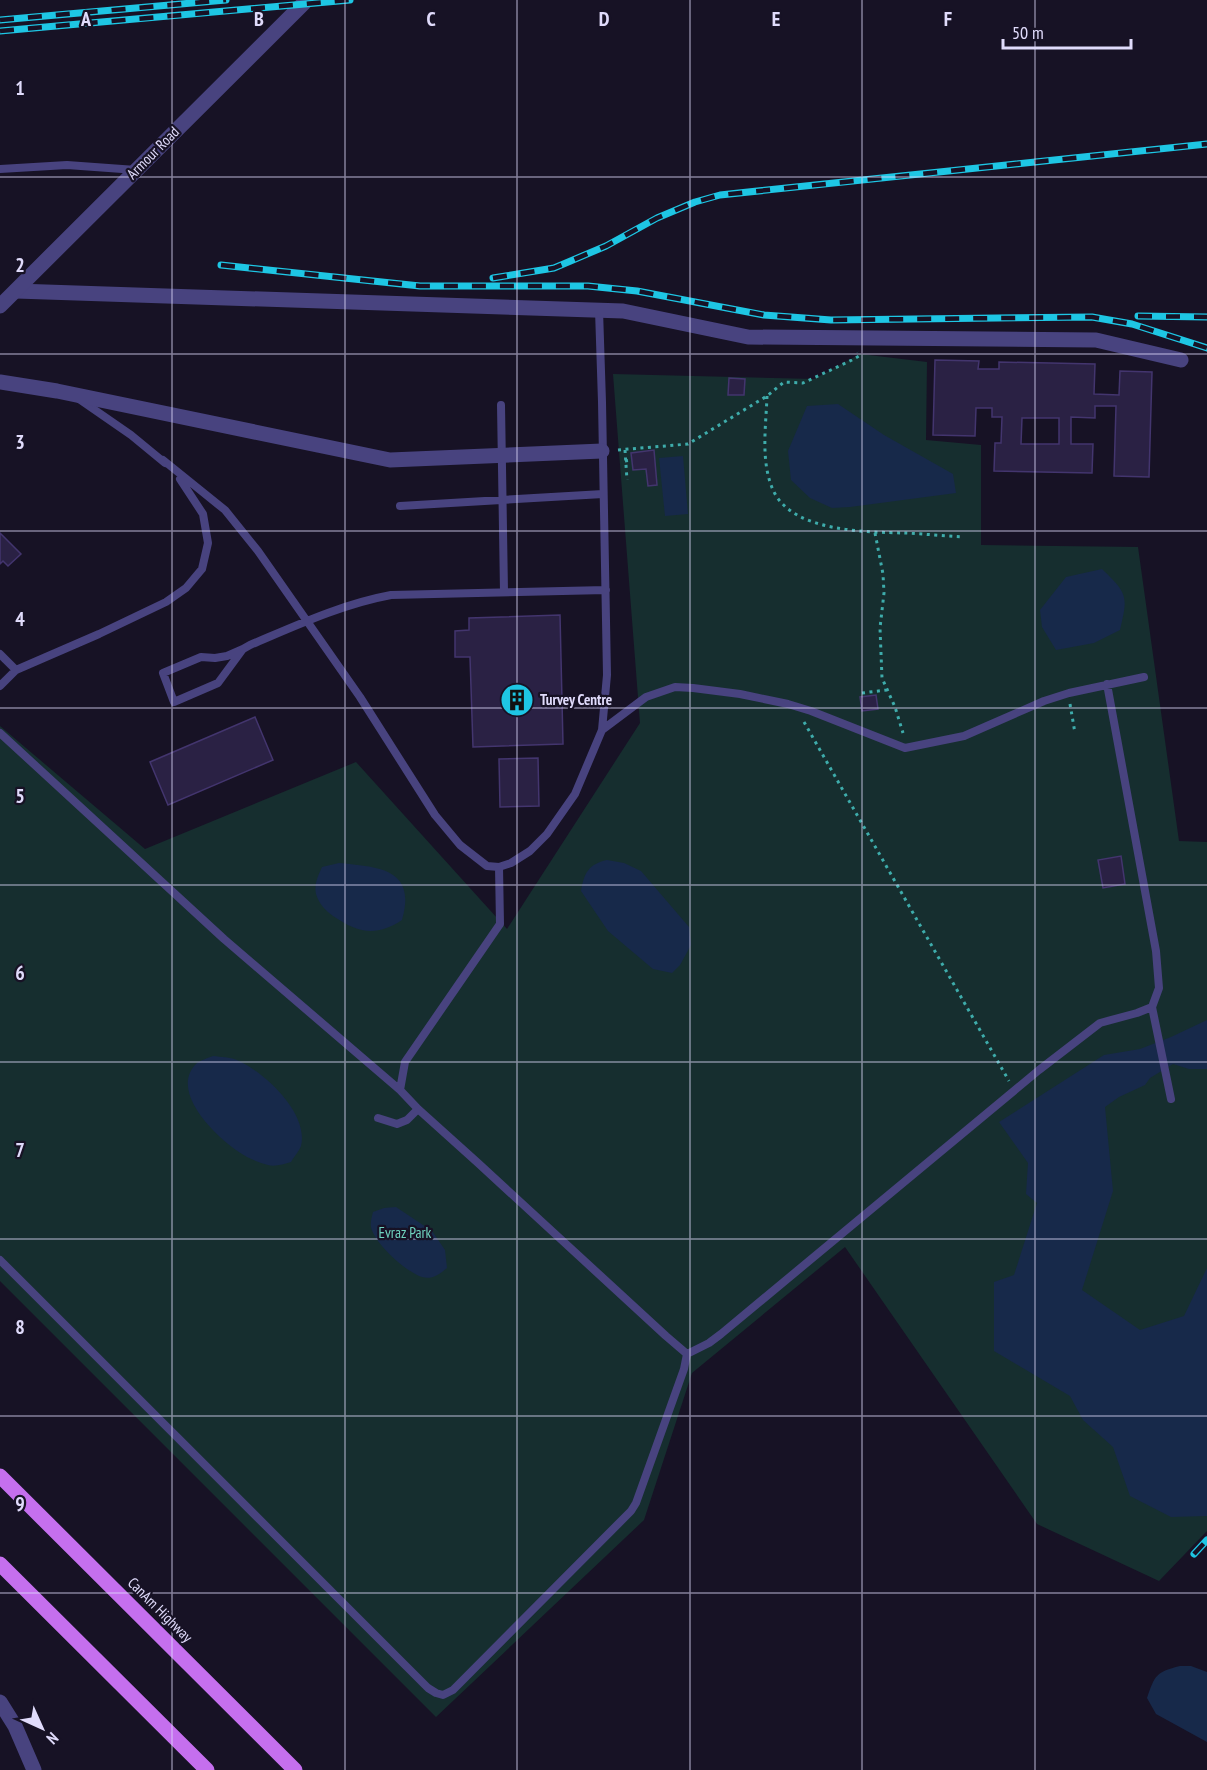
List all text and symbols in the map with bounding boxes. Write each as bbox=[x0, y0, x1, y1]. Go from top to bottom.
text: A bbox=[80, 6, 92, 32]
text: B bbox=[254, 6, 264, 32]
text: C bbox=[426, 6, 436, 32]
text: D bbox=[599, 6, 610, 32]
text: E bbox=[772, 6, 780, 32]
text: F bbox=[944, 6, 952, 32]
scale bar bbox=[1003, 12, 1130, 50]
text: 50 m bbox=[1012, 21, 1044, 44]
text: 1 bbox=[15, 75, 25, 101]
street label: Armour Road bbox=[122, 122, 183, 183]
text: 2 bbox=[15, 252, 25, 278]
text: 3 bbox=[15, 429, 25, 455]
text: 4 bbox=[15, 606, 25, 632]
building icon: Turvey Centre bbox=[499, 682, 535, 718]
place label: Turvey Centre bbox=[540, 690, 612, 709]
text: 5 bbox=[15, 783, 25, 809]
text: 6 bbox=[15, 960, 25, 986]
text: 7 bbox=[15, 1137, 25, 1163]
park label: Evraz Park bbox=[379, 1223, 432, 1242]
text: 8 bbox=[15, 1314, 25, 1340]
text: 9 bbox=[15, 1491, 25, 1517]
street label: CanAm Highway bbox=[124, 1573, 197, 1646]
north arrow bbox=[12, 1698, 72, 1758]
text: N bbox=[42, 1728, 63, 1749]

